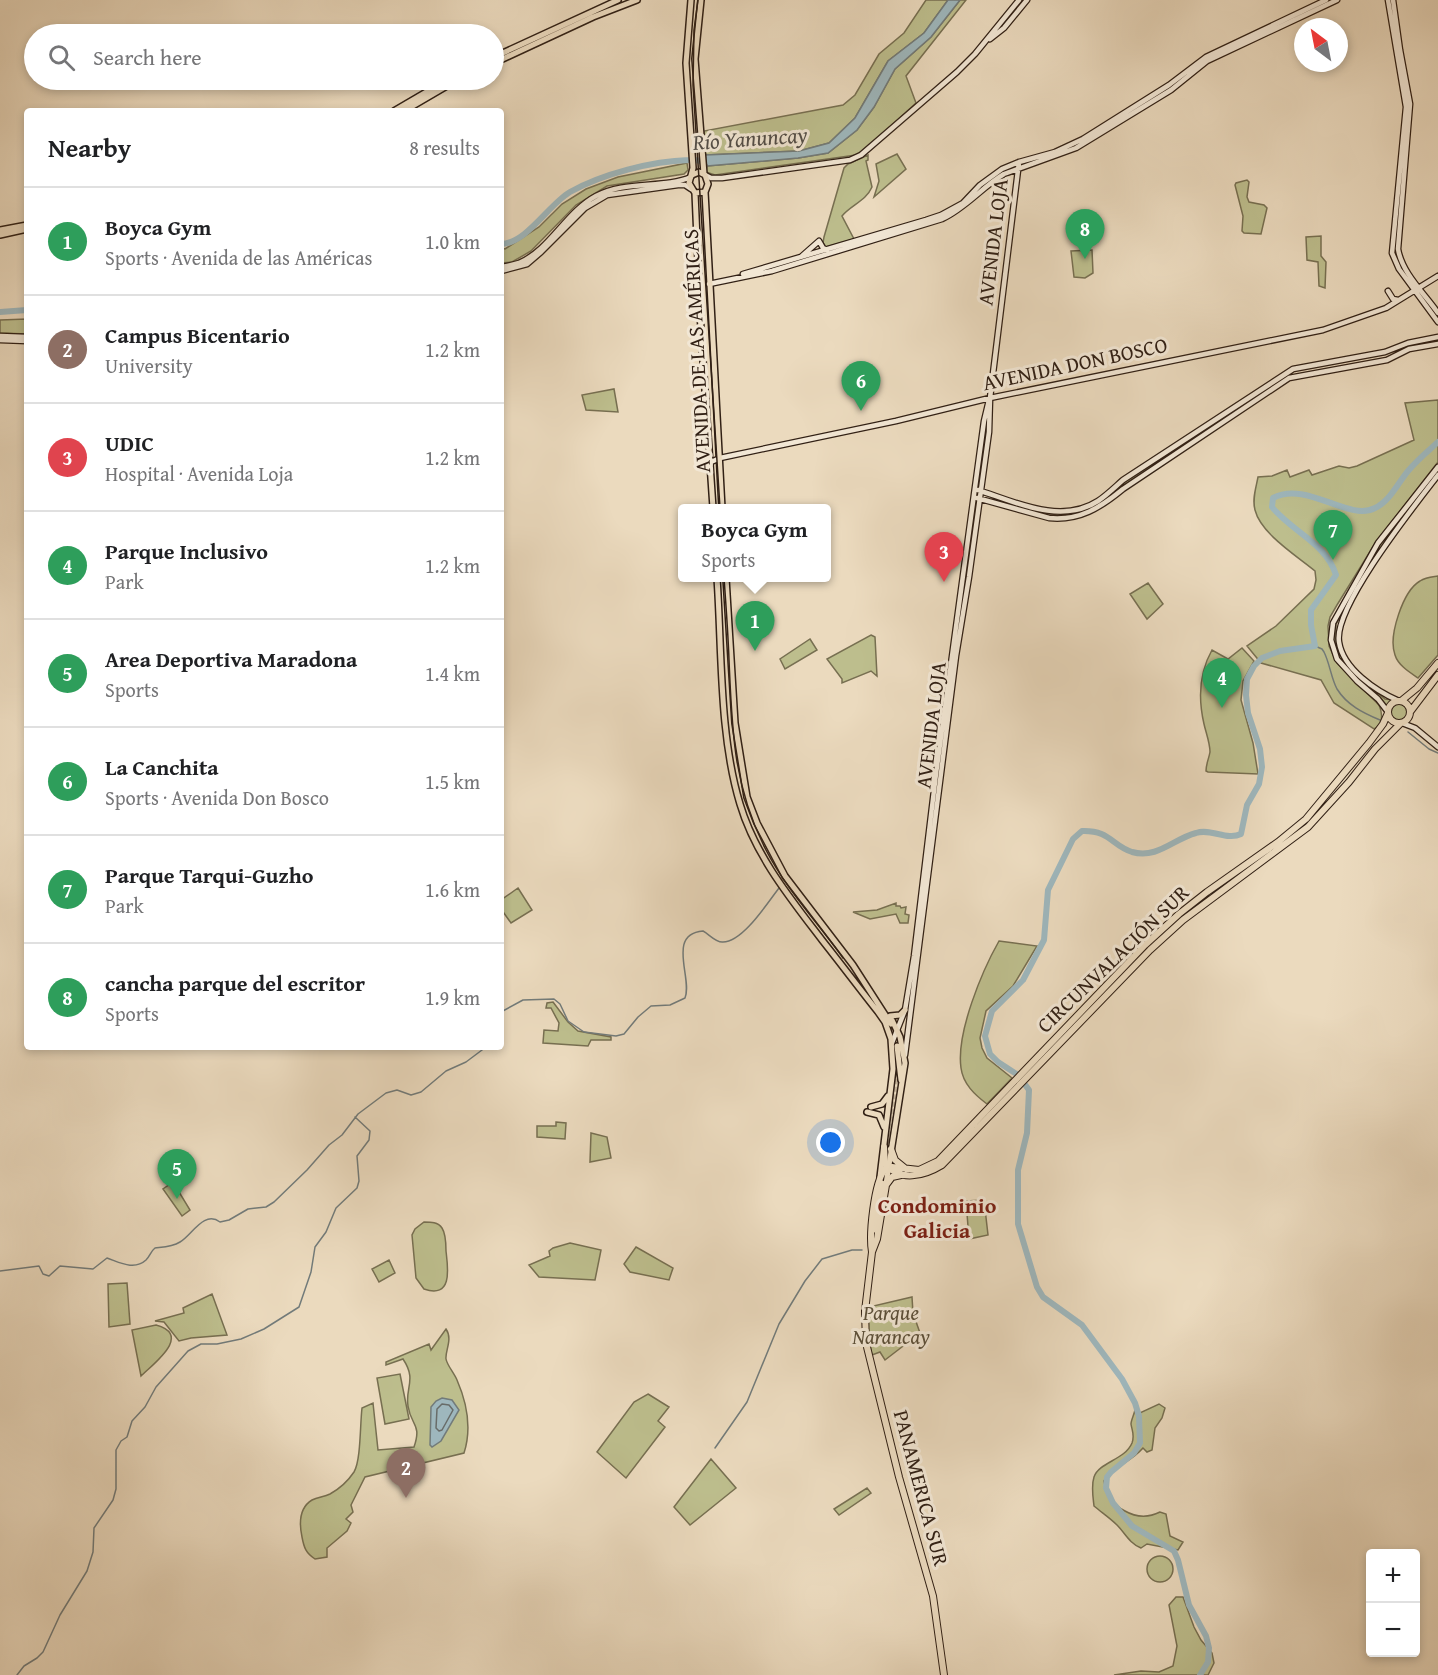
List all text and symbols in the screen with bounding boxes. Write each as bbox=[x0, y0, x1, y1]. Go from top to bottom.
north arrow bbox=[1294, 18, 1348, 72]
search box bbox=[24, 24, 504, 90]
icon: search bbox=[45, 41, 78, 74]
text: Search here bbox=[93, 41, 202, 73]
water label: Río Yanuncay bbox=[690, 118, 809, 158]
text: Nearby bbox=[48, 128, 131, 167]
text: 8 results bbox=[409, 133, 480, 162]
street label: AVENIDA LOJA bbox=[969, 177, 1016, 307]
pin: 8 bbox=[1066, 210, 1104, 259]
text: Boyca Gym bbox=[105, 211, 211, 243]
text: 1 bbox=[62, 227, 73, 256]
text: 1.0 km bbox=[425, 227, 480, 256]
street label: AVENIDA DE LAS AMÉRICAS bbox=[675, 228, 718, 474]
text: Sports · Avenida de las Américas bbox=[105, 243, 372, 272]
text: Campus Bicentario bbox=[105, 319, 290, 351]
street label: AVENIDA DON BOSCO bbox=[980, 329, 1170, 398]
text: 2 bbox=[62, 335, 73, 364]
text: 1.2 km bbox=[425, 335, 480, 364]
text: University bbox=[105, 351, 193, 380]
pin: 6 bbox=[842, 362, 880, 411]
text: UDIC bbox=[105, 427, 154, 459]
text: 3 bbox=[62, 443, 73, 472]
text: 1.2 km bbox=[425, 443, 480, 472]
text: Hospital · Avenida Loja bbox=[105, 459, 293, 488]
popup bbox=[678, 504, 831, 582]
pin: 7 bbox=[1314, 510, 1352, 560]
text: Boyca Gym bbox=[701, 513, 808, 545]
pin: 3 bbox=[924, 532, 964, 582]
text: Parque Inclusivo bbox=[105, 535, 268, 567]
text: Sports bbox=[701, 545, 755, 574]
text: 4 bbox=[62, 551, 73, 580]
text: 1.2 km bbox=[425, 551, 480, 580]
text: Park bbox=[105, 567, 144, 596]
pin: 1 bbox=[736, 602, 774, 651]
text: Area Deportiva Maradona bbox=[105, 643, 357, 675]
pin: 4 bbox=[1202, 658, 1242, 708]
text: 5 bbox=[62, 659, 73, 688]
text: 1.4 km bbox=[425, 659, 480, 688]
street label: AVENIDA LOJA bbox=[907, 660, 954, 790]
text: Sports bbox=[105, 675, 159, 704]
text: La Canchita bbox=[105, 751, 219, 783]
text: 6 bbox=[62, 767, 73, 796]
text: 1.5 km bbox=[425, 767, 480, 796]
text: Sports · Avenida Don Bosco bbox=[105, 783, 329, 812]
text: Parque Tarqui-Guzho bbox=[105, 859, 313, 891]
text: 7 bbox=[62, 875, 73, 904]
text: 1.6 km bbox=[425, 875, 480, 904]
street label: CIRCUNVALACIÓN SUR bbox=[1030, 877, 1196, 1040]
text: Park bbox=[105, 891, 144, 920]
text: cancha parque del escritor bbox=[105, 967, 365, 999]
text: 8 bbox=[62, 983, 73, 1012]
text: 1.9 km bbox=[425, 983, 480, 1012]
text: Sports bbox=[105, 999, 159, 1028]
your location bbox=[816, 1128, 845, 1157]
pin: 5 bbox=[158, 1150, 196, 1199]
district label: Condominio Galicia bbox=[878, 1189, 997, 1246]
park label: Parque Narancay bbox=[851, 1297, 930, 1352]
street label: PANAMERICA SUR bbox=[886, 1407, 957, 1570]
pin: 2 bbox=[386, 1448, 426, 1498]
map controls bbox=[1366, 1549, 1420, 1657]
button: + bbox=[1366, 1549, 1420, 1603]
button: − bbox=[1366, 1603, 1420, 1657]

